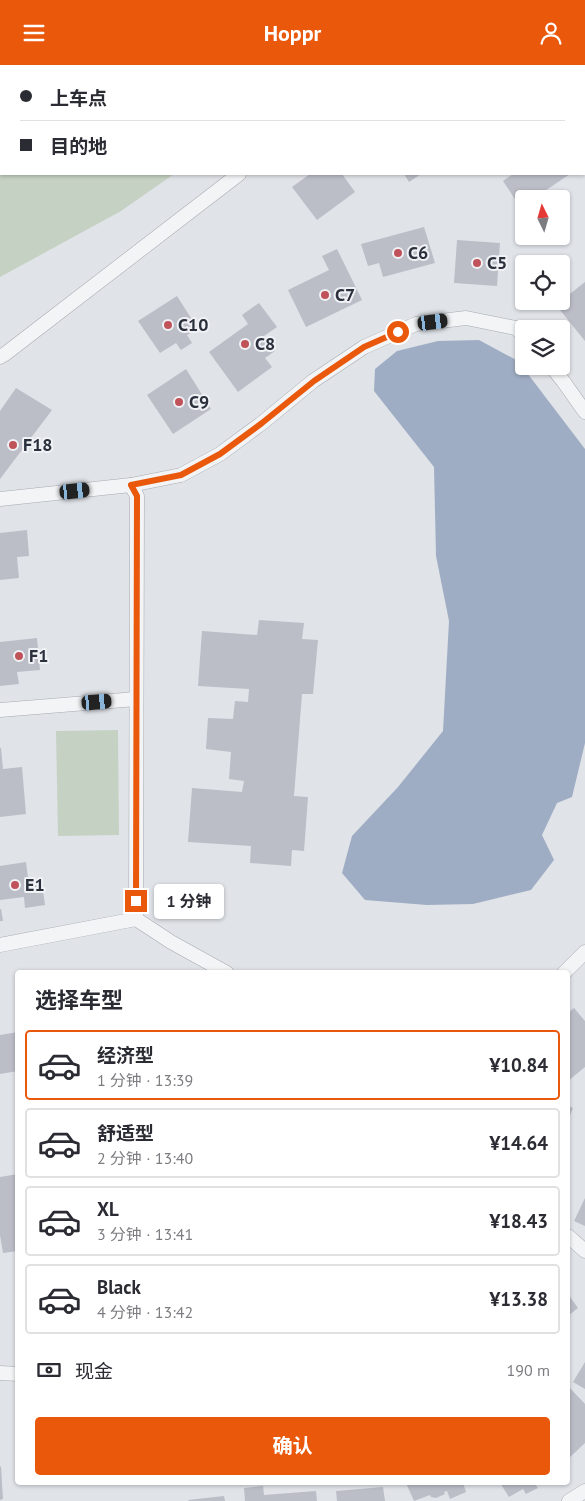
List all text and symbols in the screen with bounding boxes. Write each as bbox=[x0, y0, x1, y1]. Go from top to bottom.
icon: menu bbox=[20, 19, 48, 47]
text: Hoppr bbox=[264, 19, 321, 47]
icon: person bbox=[537, 19, 565, 47]
text: 上车点 bbox=[50, 86, 107, 110]
text: 目的地 bbox=[50, 134, 107, 158]
north arrow bbox=[515, 190, 570, 245]
map controls bbox=[515, 190, 570, 375]
place label: C6 bbox=[408, 241, 428, 264]
marker: C6 bbox=[392, 247, 404, 259]
place label: C5 bbox=[487, 251, 507, 274]
button: locate bbox=[515, 255, 570, 310]
marker: C5 bbox=[471, 257, 483, 269]
place label: C7 bbox=[335, 283, 355, 306]
marker: C7 bbox=[319, 289, 331, 301]
place label: C10 bbox=[178, 313, 208, 336]
car bbox=[417, 313, 448, 331]
marker: C10 bbox=[162, 319, 174, 331]
button: layers bbox=[515, 320, 570, 375]
route start bbox=[387, 321, 409, 343]
place label: C8 bbox=[255, 332, 275, 355]
marker: C8 bbox=[239, 338, 251, 350]
place label: C9 bbox=[189, 390, 209, 413]
marker: C9 bbox=[173, 396, 185, 408]
place label: F18 bbox=[23, 433, 53, 456]
marker: F18 bbox=[7, 439, 19, 451]
car bbox=[59, 482, 90, 500]
place label: F1 bbox=[29, 644, 48, 667]
marker: F1 bbox=[13, 650, 25, 662]
car bbox=[81, 693, 112, 711]
place label: E1 bbox=[25, 873, 45, 896]
marker: E1 bbox=[9, 879, 21, 891]
callout: 1 分钟 bbox=[154, 883, 224, 919]
route end bbox=[125, 890, 147, 912]
text: 1 分钟 bbox=[166, 891, 212, 911]
text: 选择车型 bbox=[35, 986, 123, 1014]
icon: car bbox=[37, 1043, 82, 1088]
text: 经济型 bbox=[97, 1043, 154, 1067]
text: ¥10.84 bbox=[489, 1053, 548, 1077]
text: 1 分钟 · 13:39 bbox=[97, 1070, 193, 1090]
icon: car bbox=[37, 1121, 82, 1166]
text: 舒适型 bbox=[97, 1121, 154, 1145]
text: ¥14.64 bbox=[489, 1131, 548, 1155]
text: 2 分钟 · 13:40 bbox=[97, 1148, 193, 1168]
text: XL bbox=[97, 1197, 119, 1221]
icon: car bbox=[37, 1199, 82, 1244]
text: ¥18.43 bbox=[489, 1209, 548, 1233]
text: 3 分钟 · 13:41 bbox=[97, 1224, 193, 1244]
text: Black bbox=[97, 1275, 141, 1299]
icon: car bbox=[37, 1277, 82, 1322]
text: ¥13.38 bbox=[489, 1287, 548, 1311]
text: 4 分钟 · 13:42 bbox=[97, 1302, 193, 1322]
icon: cash bbox=[35, 1356, 63, 1384]
text: 现金 bbox=[75, 1359, 113, 1383]
text: 190 m bbox=[507, 1360, 550, 1380]
button: 确认 bbox=[35, 1417, 550, 1475]

